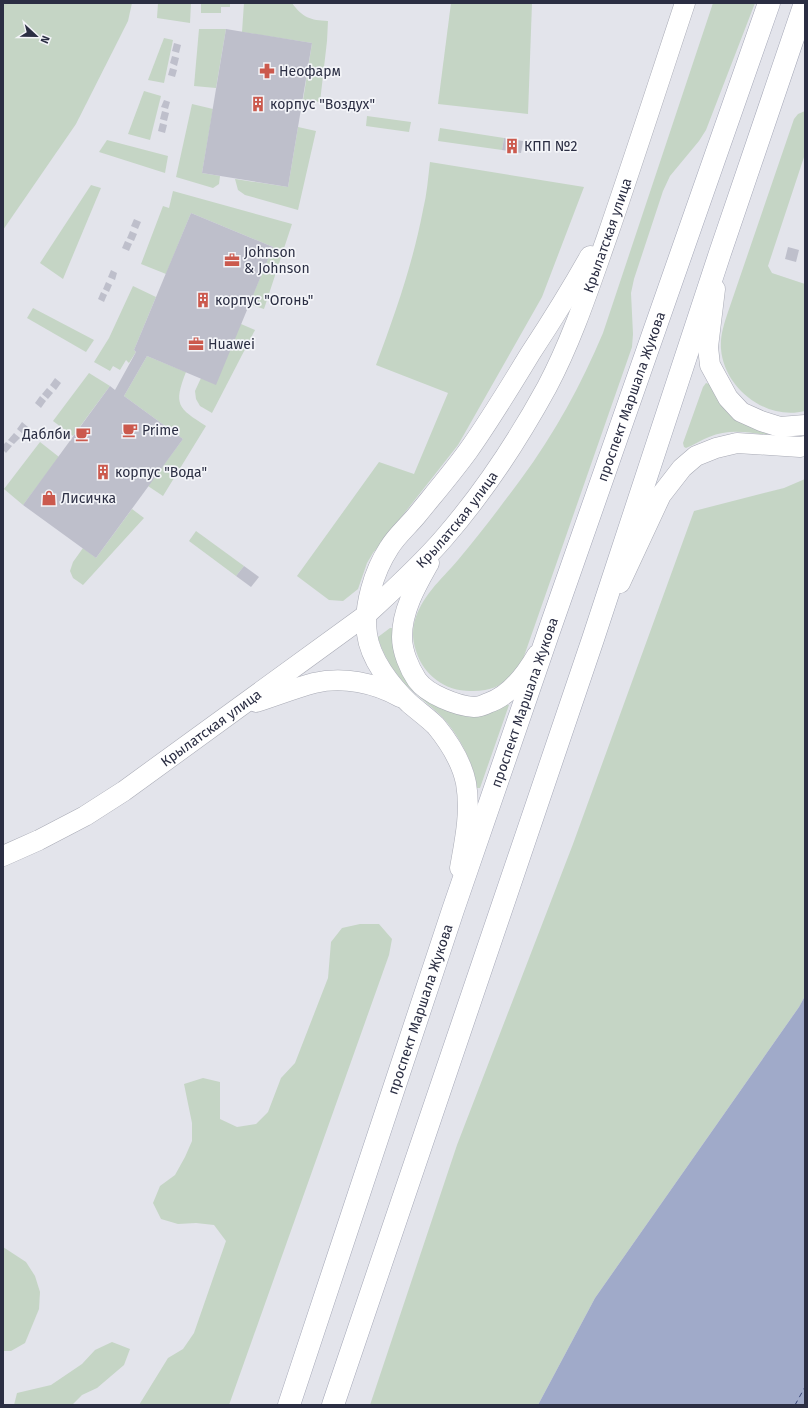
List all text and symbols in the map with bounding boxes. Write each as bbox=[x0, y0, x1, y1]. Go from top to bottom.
north arrow bbox=[16, 16, 56, 56]
text: N bbox=[37, 34, 52, 45]
pharmacy icon: Неофарм bbox=[258, 62, 276, 80]
place label: Неофарм bbox=[279, 63, 341, 80]
building icon: корпус "Воздух" bbox=[249, 95, 267, 113]
place label: корпус "Воздух" bbox=[270, 96, 375, 113]
building icon: КПП №2 bbox=[503, 137, 521, 155]
place label: КПП №2 bbox=[524, 138, 578, 155]
street label: Крылатская улица bbox=[580, 176, 635, 295]
place label: Johnson & Johnson bbox=[244, 244, 310, 277]
office icon: Johnson & Johnson bbox=[223, 251, 241, 269]
building icon: корпус "Огонь" bbox=[194, 291, 212, 309]
place label: корпус "Огонь" bbox=[215, 292, 313, 309]
street label: проспект Маршала Жукова bbox=[594, 309, 669, 484]
office icon: Huawei bbox=[187, 335, 205, 353]
place label: Huawei bbox=[208, 336, 255, 353]
cafe icon: Prime bbox=[121, 421, 139, 439]
place label: Prime bbox=[142, 422, 179, 439]
cafe icon: Даблби bbox=[74, 425, 92, 443]
place label: Даблби bbox=[21, 426, 71, 443]
building icon: корпус "Вода" bbox=[94, 463, 112, 481]
place label: корпус "Вода" bbox=[115, 464, 207, 481]
street label: Крылатская улица bbox=[413, 468, 502, 572]
shop icon: Лисичка bbox=[40, 489, 58, 507]
place label: Лисичка bbox=[61, 490, 116, 507]
street label: проспект Маршала Жукова bbox=[488, 615, 562, 790]
street label: Крылатская улица bbox=[158, 686, 265, 770]
street label: проспект Маршала Жукова bbox=[384, 922, 457, 1097]

